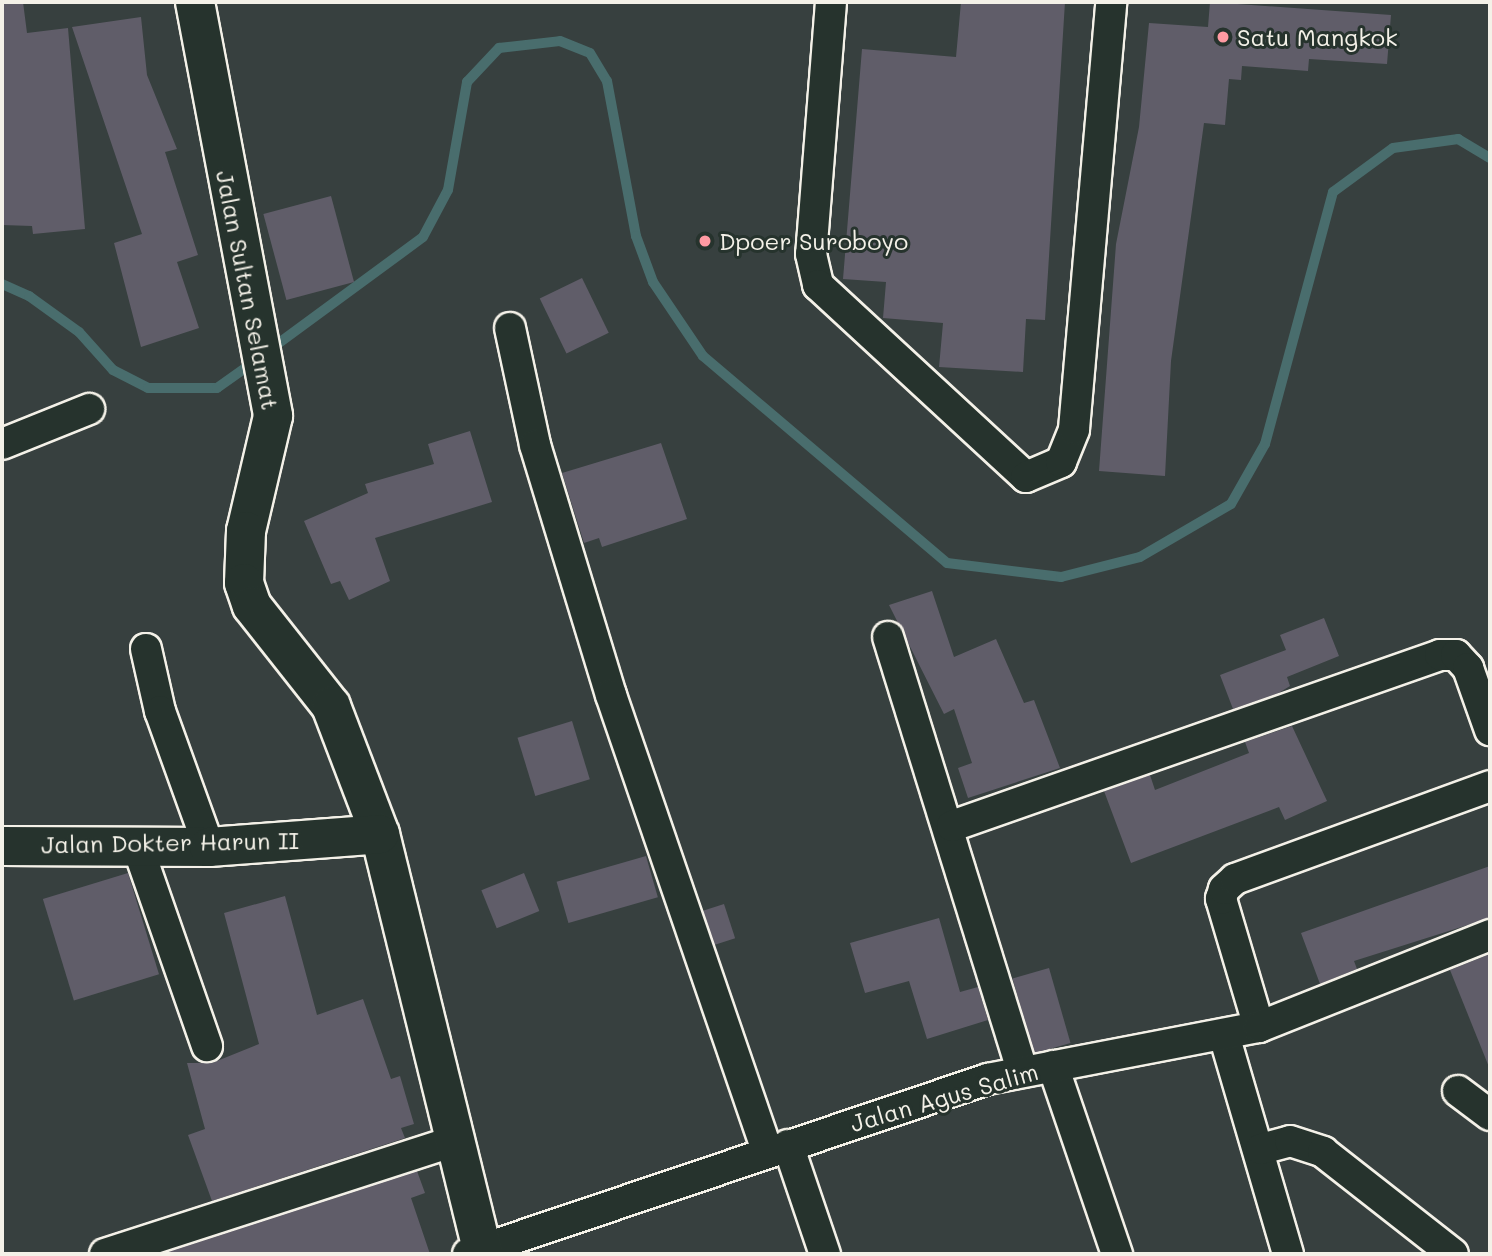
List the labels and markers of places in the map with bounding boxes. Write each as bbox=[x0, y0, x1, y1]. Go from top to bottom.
place label: Satu Mangkok bbox=[1237, 23, 1398, 51]
marker: Satu Mangkok bbox=[1215, 29, 1231, 45]
place label: Dpoer Suroboyo bbox=[719, 227, 908, 255]
marker: Dpoer Suroboyo bbox=[697, 233, 713, 249]

